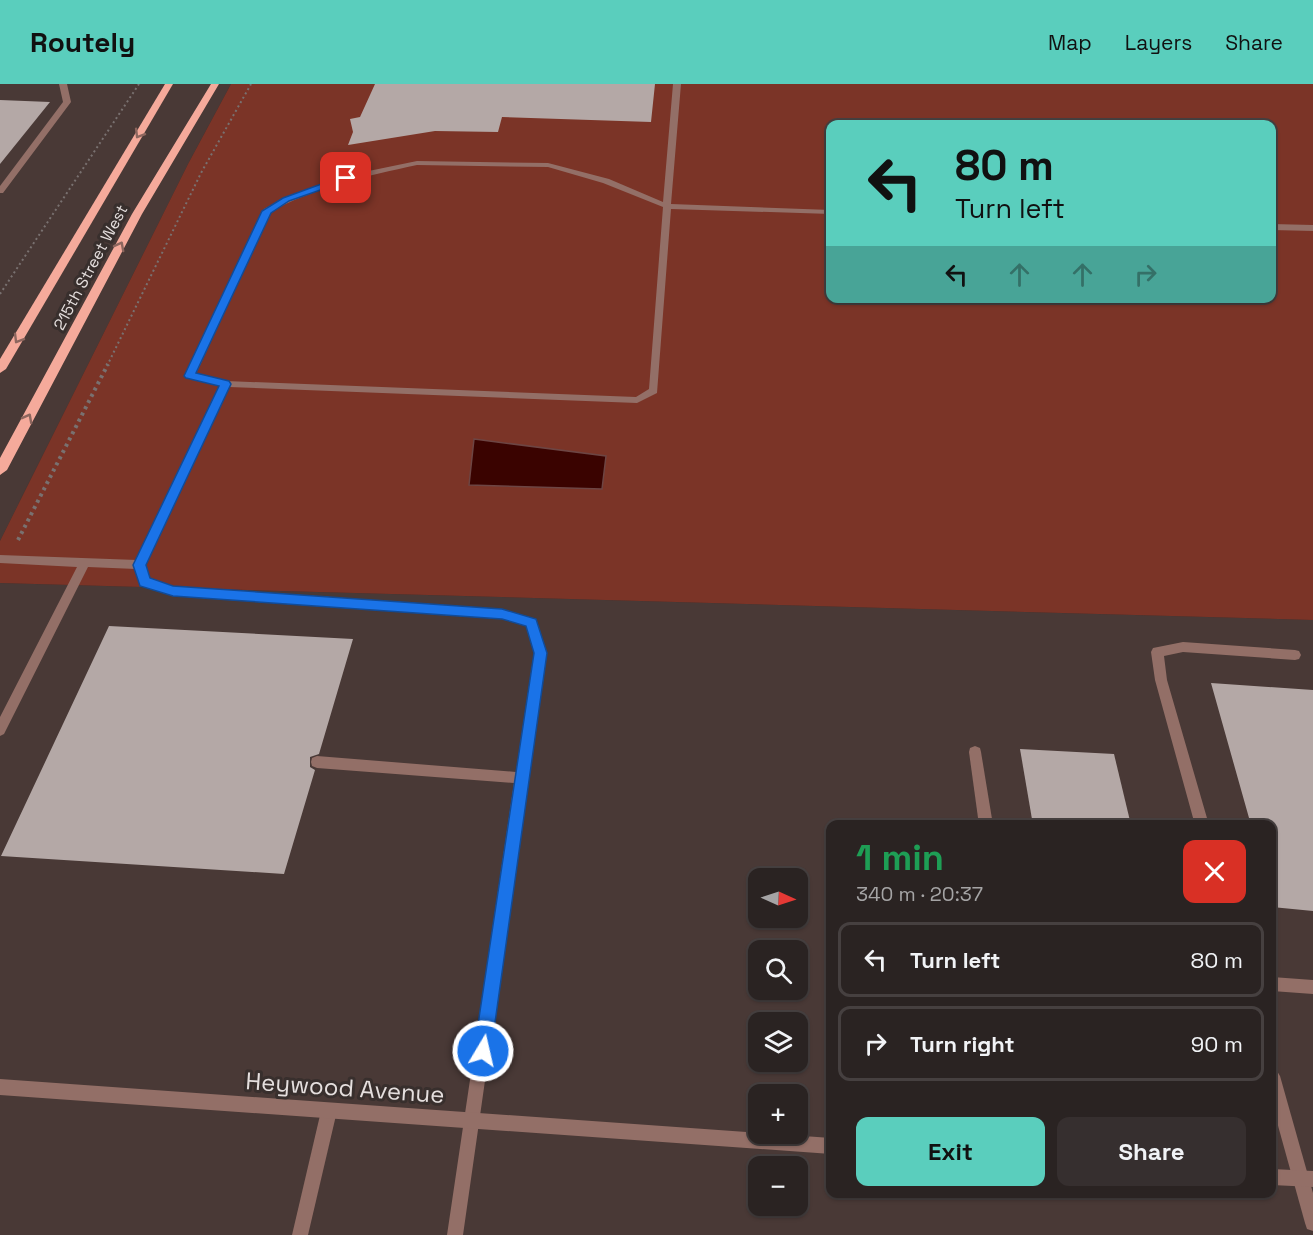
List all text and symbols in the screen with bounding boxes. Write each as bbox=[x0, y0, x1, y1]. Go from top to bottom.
text: Routely bbox=[30, 24, 135, 60]
text: Map bbox=[1048, 29, 1092, 56]
text: Layers bbox=[1125, 29, 1192, 56]
text: Share bbox=[1225, 29, 1283, 56]
one-way arrow bbox=[135, 128, 146, 138]
text: 80 m bbox=[955, 139, 1054, 192]
icon: left bbox=[856, 144, 934, 222]
pin bbox=[320, 152, 371, 203]
icon: arrive bbox=[329, 161, 362, 194]
text: Turn left bbox=[955, 191, 1065, 226]
street label: 215th Street West bbox=[49, 201, 132, 334]
one-way arrow bbox=[113, 242, 124, 253]
icon: left bbox=[940, 258, 973, 291]
icon: ahead bbox=[1003, 258, 1036, 291]
icon: ahead bbox=[1066, 258, 1099, 291]
icon: right bbox=[1129, 258, 1162, 291]
one-way arrow bbox=[14, 333, 25, 343]
one-way arrow bbox=[21, 414, 32, 424]
text: 1 min bbox=[856, 835, 944, 881]
button: close bbox=[1183, 840, 1246, 903]
north arrow bbox=[748, 868, 808, 928]
map controls bbox=[748, 868, 808, 1216]
text: 340 m · 20:37 bbox=[856, 881, 983, 907]
button: search bbox=[748, 940, 808, 1000]
icon: left bbox=[859, 943, 892, 976]
text: Turn left bbox=[910, 946, 1000, 974]
text: 80 m bbox=[1191, 946, 1243, 974]
button: layers bbox=[748, 1012, 808, 1072]
position arrow bbox=[451, 1019, 515, 1083]
icon: right bbox=[859, 1027, 892, 1060]
text: Turn right bbox=[910, 1030, 1015, 1058]
text: 90 m bbox=[1191, 1030, 1243, 1058]
street label: Heywood Avenue bbox=[245, 1065, 446, 1110]
button: + bbox=[748, 1084, 808, 1144]
button: Exit bbox=[856, 1117, 1045, 1186]
button: Share bbox=[1057, 1117, 1246, 1186]
button: − bbox=[748, 1156, 808, 1216]

